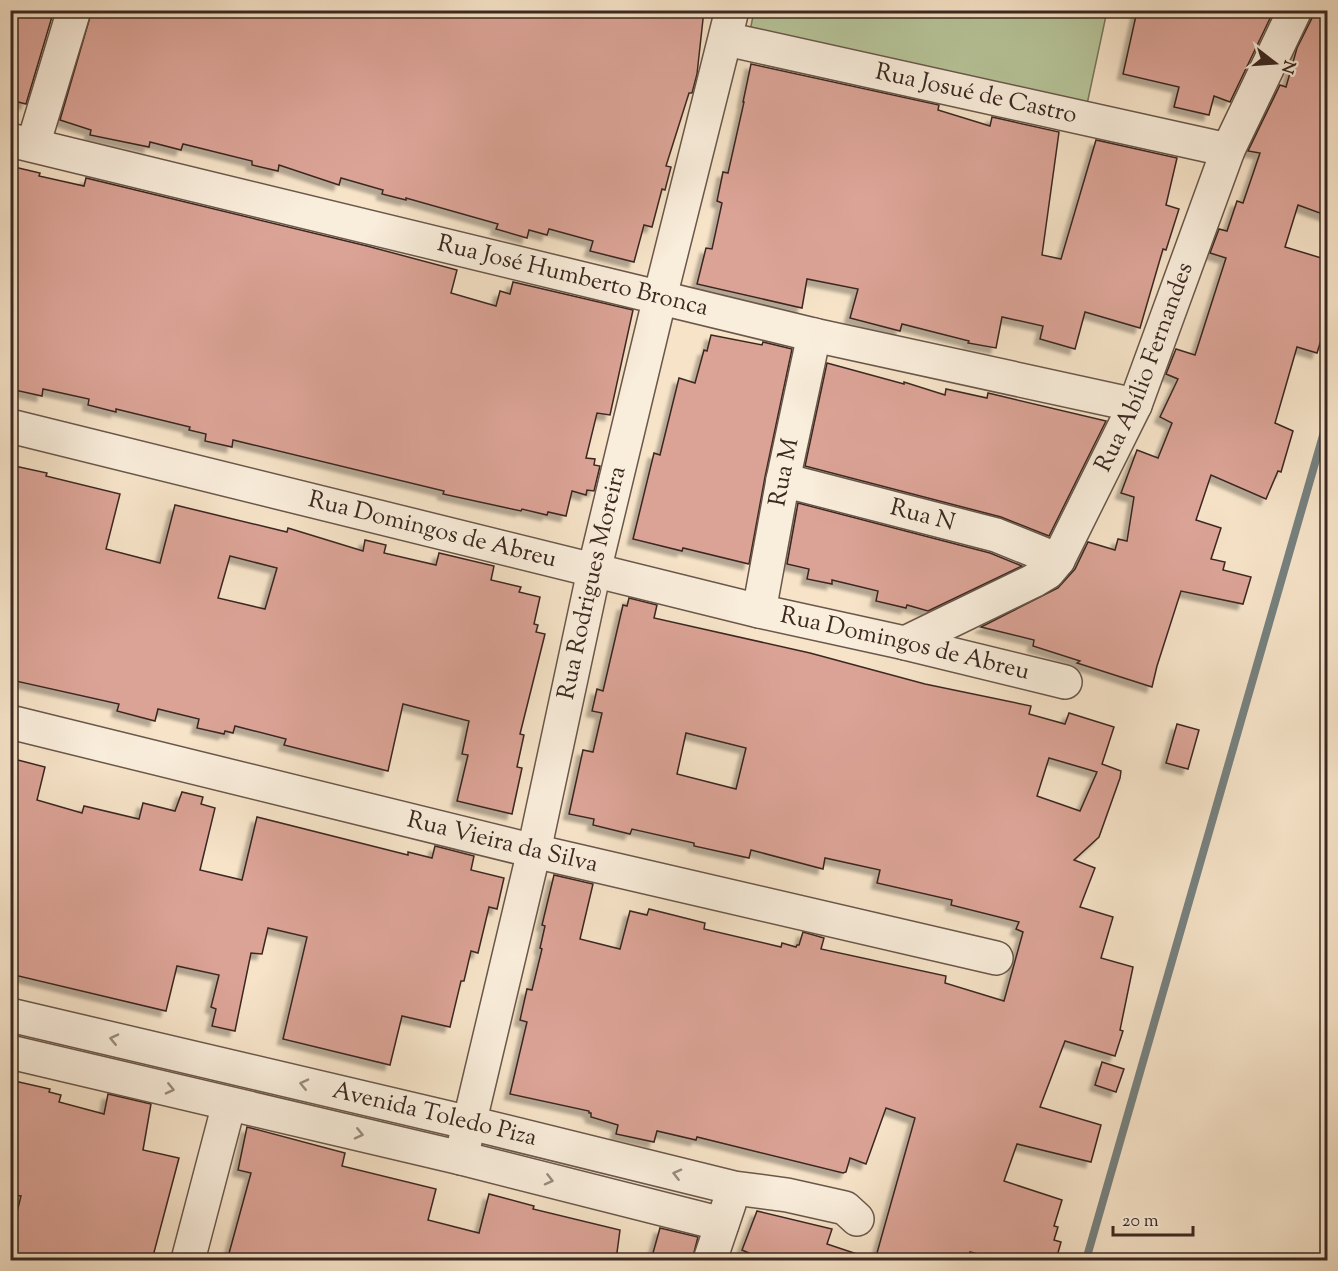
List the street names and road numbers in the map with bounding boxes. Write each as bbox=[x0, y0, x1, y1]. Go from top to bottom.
street label: Rua Josué de Castro bbox=[872, 55, 1080, 133]
street label: Rua José Humberto Bronca bbox=[434, 227, 712, 326]
street label: Rua Abílio Fernandes bbox=[1087, 258, 1203, 478]
street label: Rua M bbox=[762, 435, 808, 509]
street label: Rua Rodrigues Moreira bbox=[550, 463, 636, 703]
street label: Rua Domingos de Abreu bbox=[305, 483, 560, 577]
street label: Rua N bbox=[886, 491, 959, 541]
street label: Rua Domingos de Abreu bbox=[777, 599, 1033, 690]
street label: Rua Vieira da Silva bbox=[403, 803, 601, 882]
street label: Avenida Toledo Piza bbox=[329, 1074, 540, 1156]

